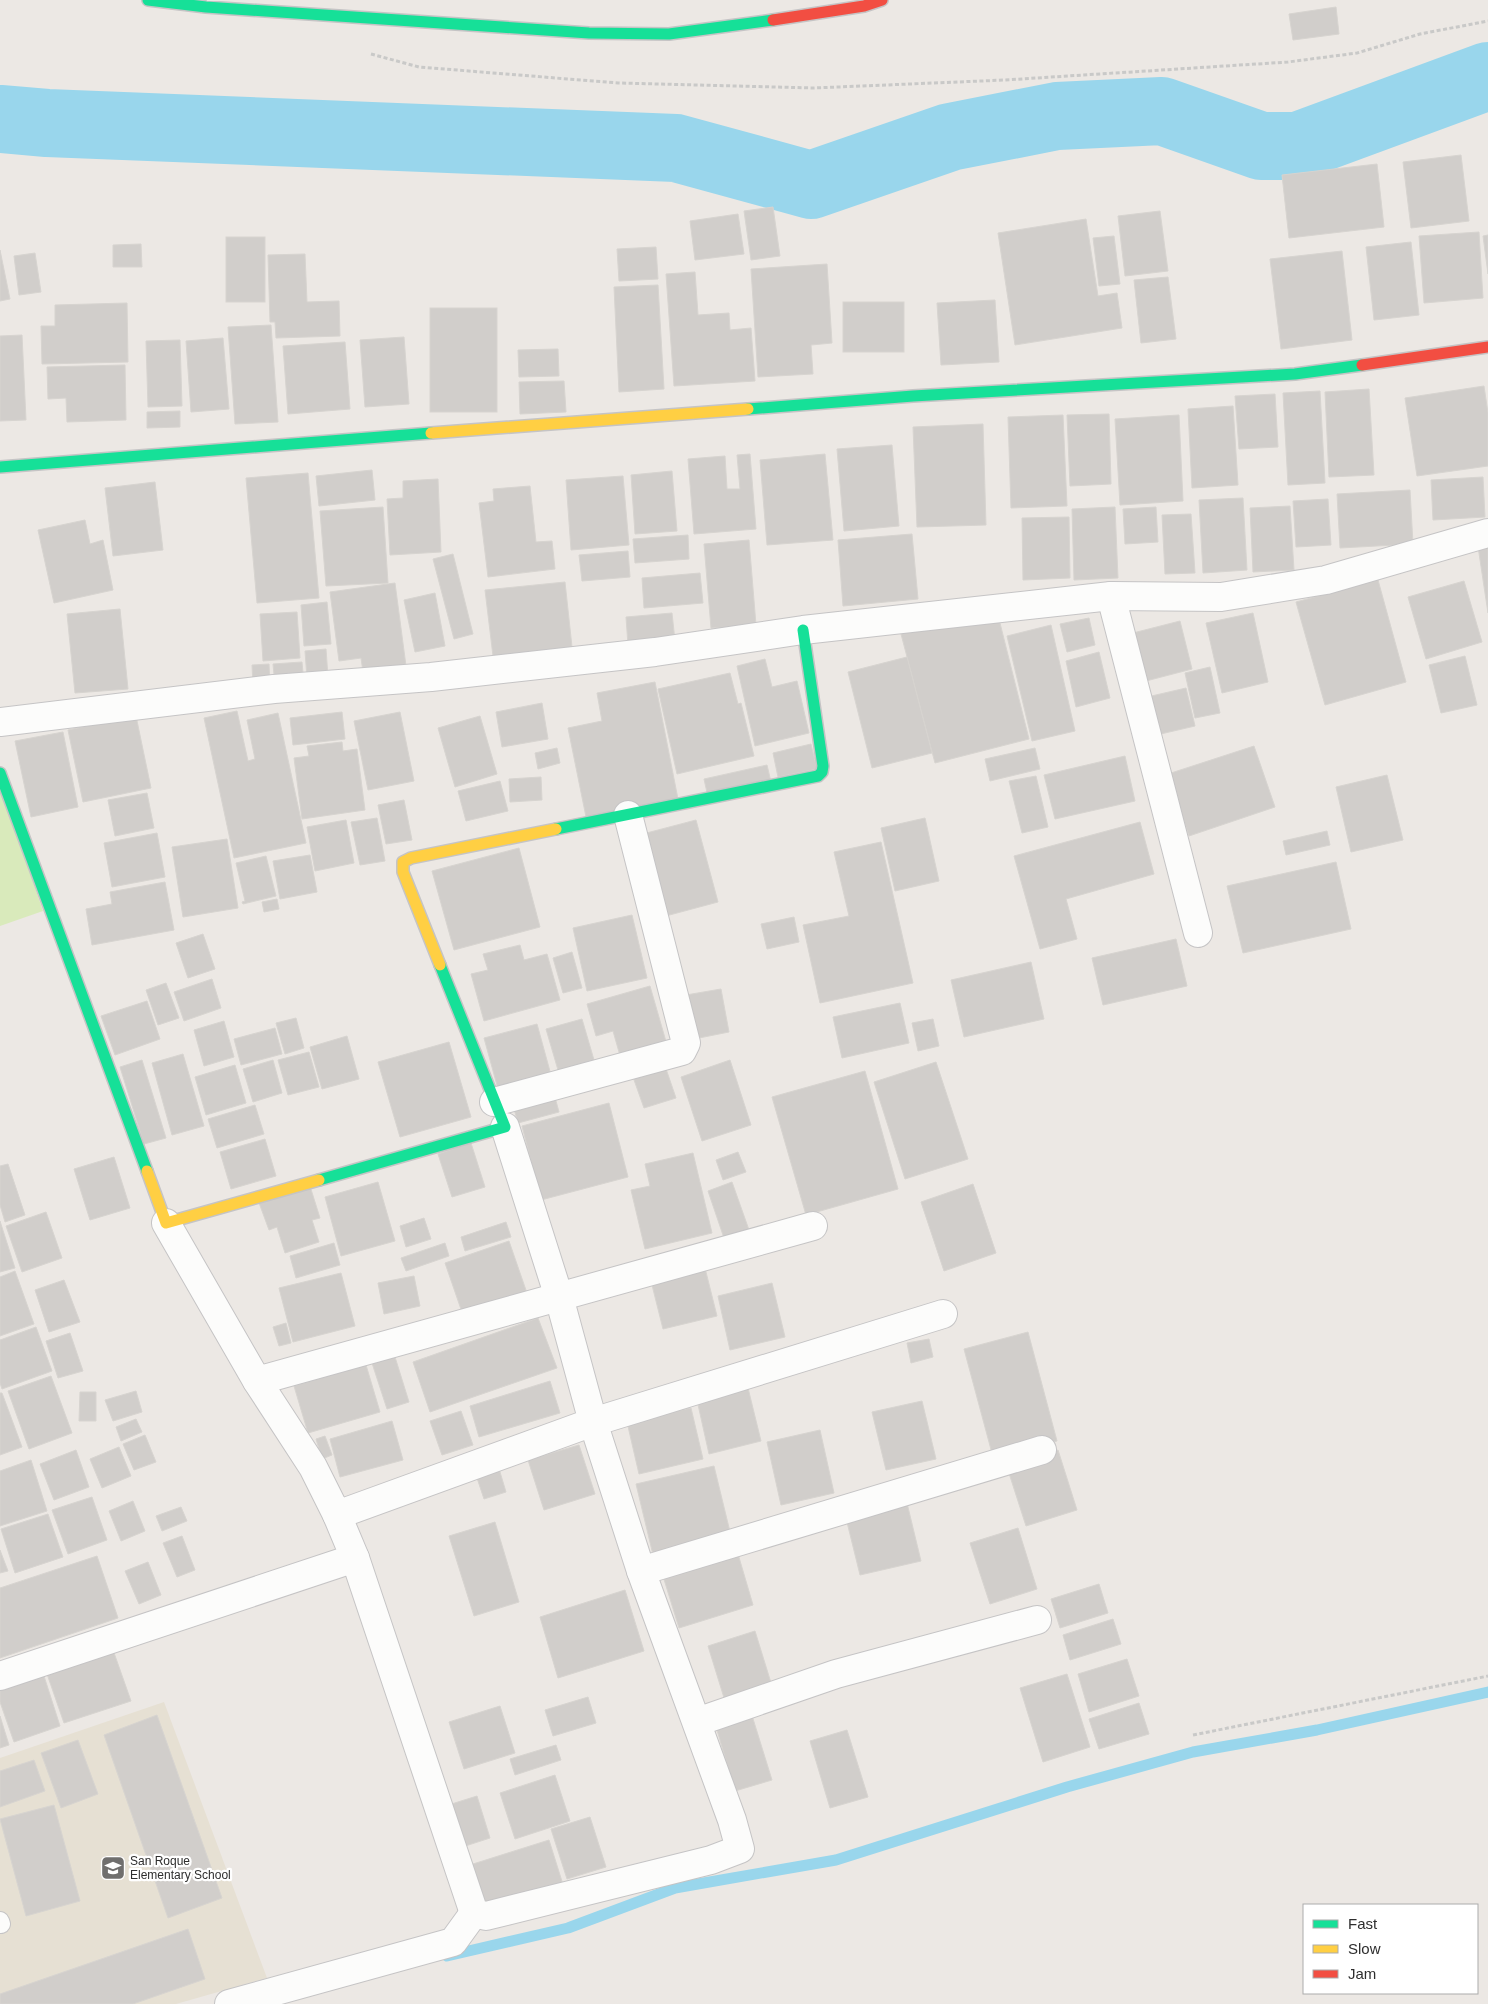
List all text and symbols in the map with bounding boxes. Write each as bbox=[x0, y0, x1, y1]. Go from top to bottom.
place label: San Roque Elementary School bbox=[130, 1854, 231, 1882]
school or university icon: San Roque Elementary School bbox=[100, 1855, 126, 1881]
legend bbox=[1303, 1904, 1478, 1994]
text: Fast bbox=[1348, 1915, 1378, 1932]
text: Slow bbox=[1348, 1940, 1381, 1957]
text: Jam bbox=[1348, 1965, 1376, 1982]

